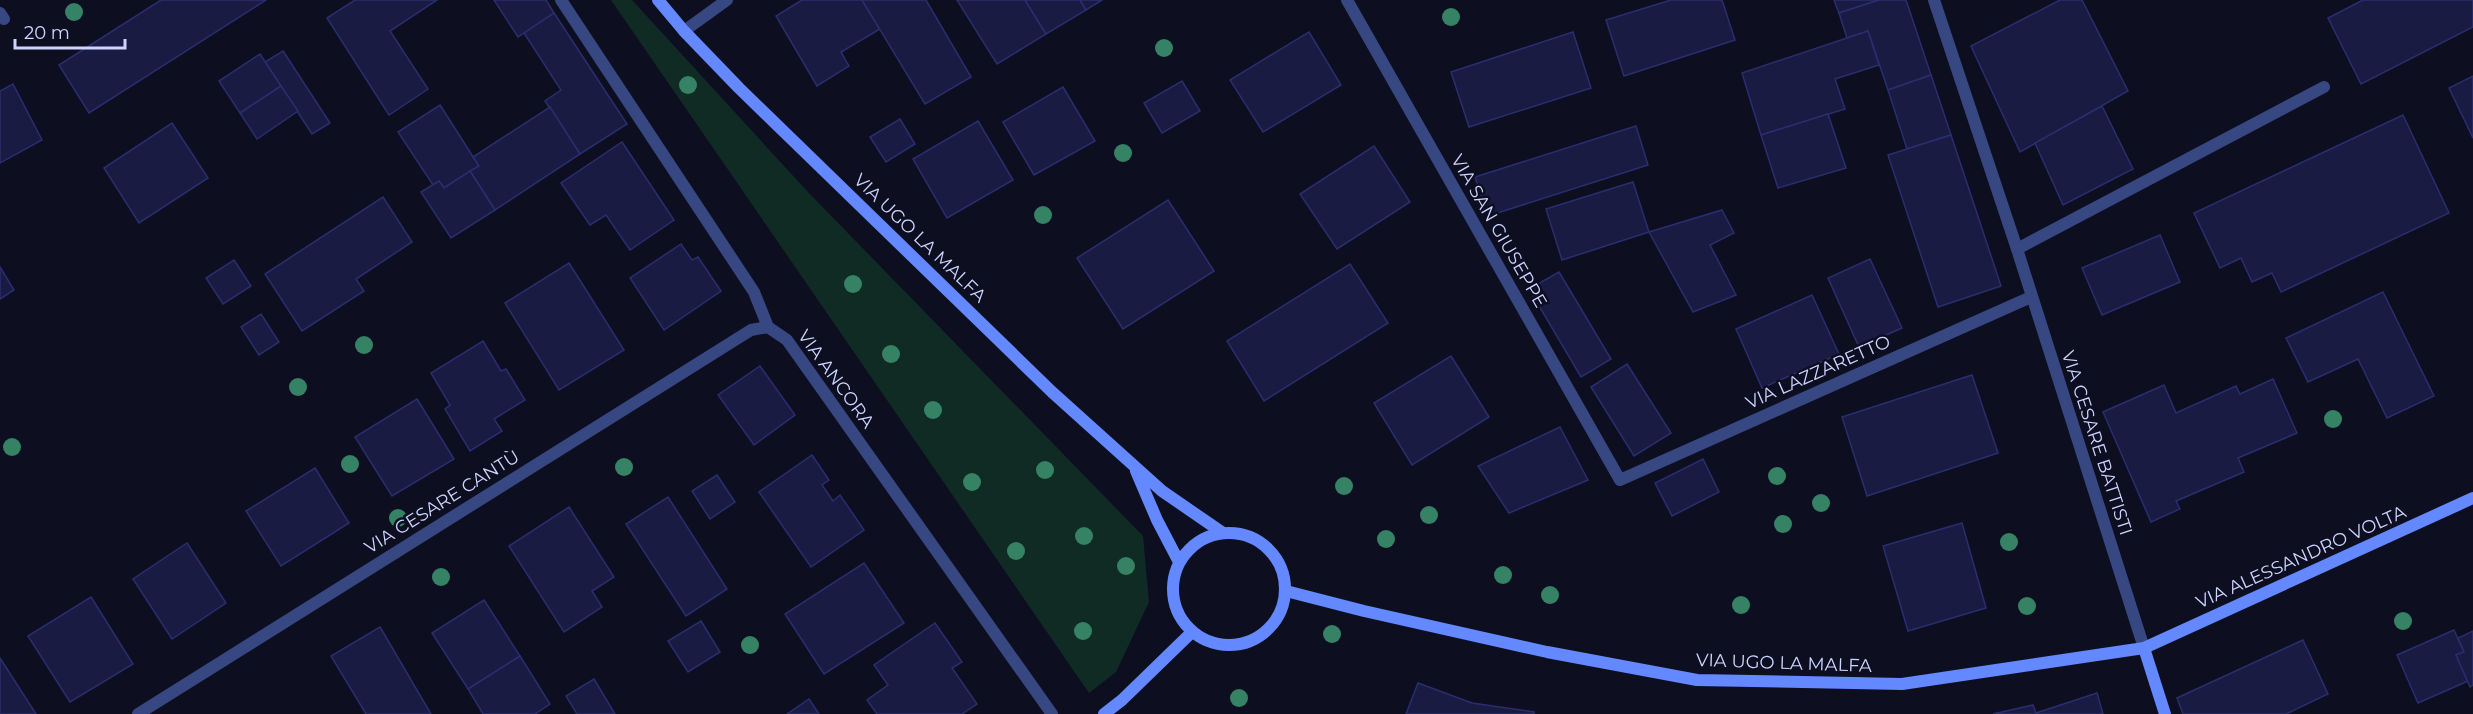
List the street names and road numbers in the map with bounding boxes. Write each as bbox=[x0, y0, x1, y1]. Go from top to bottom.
street label: VIA SAN GIUSEPPE bbox=[1446, 151, 1552, 311]
street label: VIA UGO LA MALFA bbox=[849, 169, 991, 307]
street label: VIA ANCORA bbox=[793, 326, 879, 432]
street label: VIA LAZZARETTO bbox=[1742, 330, 1894, 414]
street label: VIA CESARE BATTISTI bbox=[2057, 348, 2137, 538]
street label: VIA CESARE CANTÙ bbox=[361, 445, 523, 559]
street label: VIA ALESSANDRO VOLTA bbox=[2193, 501, 2409, 613]
street label: VIA UGO LA MALFA bbox=[1696, 649, 1872, 677]

